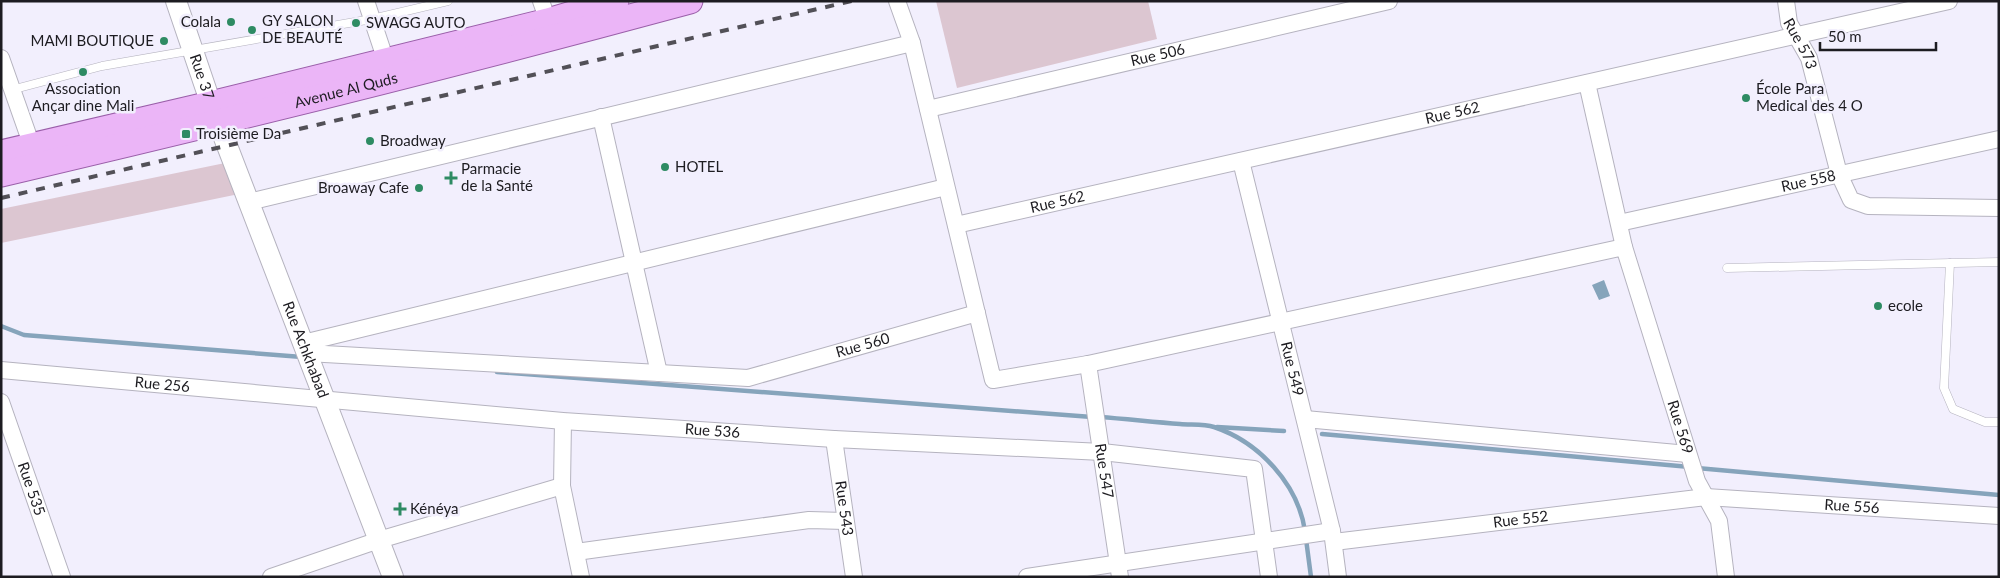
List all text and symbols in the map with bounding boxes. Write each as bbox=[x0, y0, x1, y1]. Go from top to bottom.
place label: GY SALON DE BEAUTÉ bbox=[262, 11, 343, 46]
place label: Colala bbox=[181, 12, 221, 30]
place label: SWAGG AUTO bbox=[366, 13, 465, 31]
street label: Rue 573 bbox=[1780, 15, 1821, 71]
marker: Colala bbox=[225, 16, 237, 28]
marker: SWAGG AUTO bbox=[350, 17, 362, 29]
scale bar bbox=[1820, 20, 1936, 52]
marker: GY SALON DE BEAUTÉ bbox=[246, 24, 258, 36]
text: 50 m bbox=[1828, 27, 1862, 45]
place label: MAMI BOUTIQUE bbox=[30, 31, 154, 49]
marker: MAMI BOUTIQUE bbox=[158, 35, 170, 47]
street label: Rue 506 bbox=[1129, 39, 1187, 69]
street label: Rue 37 bbox=[187, 51, 219, 102]
marker: Association Ançar dine Mali bbox=[77, 66, 89, 78]
street label: Avenue Al Quds bbox=[292, 68, 399, 111]
place label: Association Ançar dine Mali bbox=[32, 79, 134, 114]
place label: École Para Medical des 4 O bbox=[1756, 79, 1863, 114]
marker: École Para Medical des 4 O bbox=[1740, 92, 1752, 104]
street label: Rue 562 bbox=[1423, 97, 1481, 127]
place label: Troisième Da bbox=[196, 124, 281, 142]
marker: Troisième Da bbox=[180, 128, 192, 140]
place label: Broadway bbox=[380, 131, 446, 149]
marker: Broadway bbox=[364, 135, 376, 147]
place label: HOTEL bbox=[675, 157, 723, 175]
place label: Parmacie de la Santé bbox=[461, 159, 533, 194]
marker: HOTEL bbox=[659, 161, 671, 173]
street label: Rue 558 bbox=[1779, 165, 1837, 195]
marker: Parmacie de la Santé bbox=[445, 172, 457, 184]
place label: Broaway Cafe bbox=[318, 178, 409, 196]
marker: Broaway Cafe bbox=[413, 182, 425, 194]
street label: Rue 562 bbox=[1028, 186, 1086, 216]
place label: ecole bbox=[1888, 296, 1923, 314]
street label: Rue Achkhabad bbox=[280, 298, 333, 400]
marker: ecole bbox=[1872, 300, 1884, 312]
street label: Rue 560 bbox=[833, 328, 892, 361]
street label: Rue 549 bbox=[1278, 340, 1308, 398]
street label: Rue 256 bbox=[134, 372, 191, 395]
street label: Rue 569 bbox=[1664, 398, 1698, 456]
street label: Rue 536 bbox=[684, 419, 741, 441]
street label: Rue 547 bbox=[1092, 442, 1118, 500]
street label: Rue 535 bbox=[15, 459, 50, 518]
street label: Rue 543 bbox=[832, 479, 858, 537]
street label: Rue 556 bbox=[1824, 495, 1881, 516]
place label: Kénéya bbox=[410, 499, 458, 517]
marker: Kénéya bbox=[394, 503, 406, 515]
street label: Rue 552 bbox=[1492, 506, 1549, 531]

